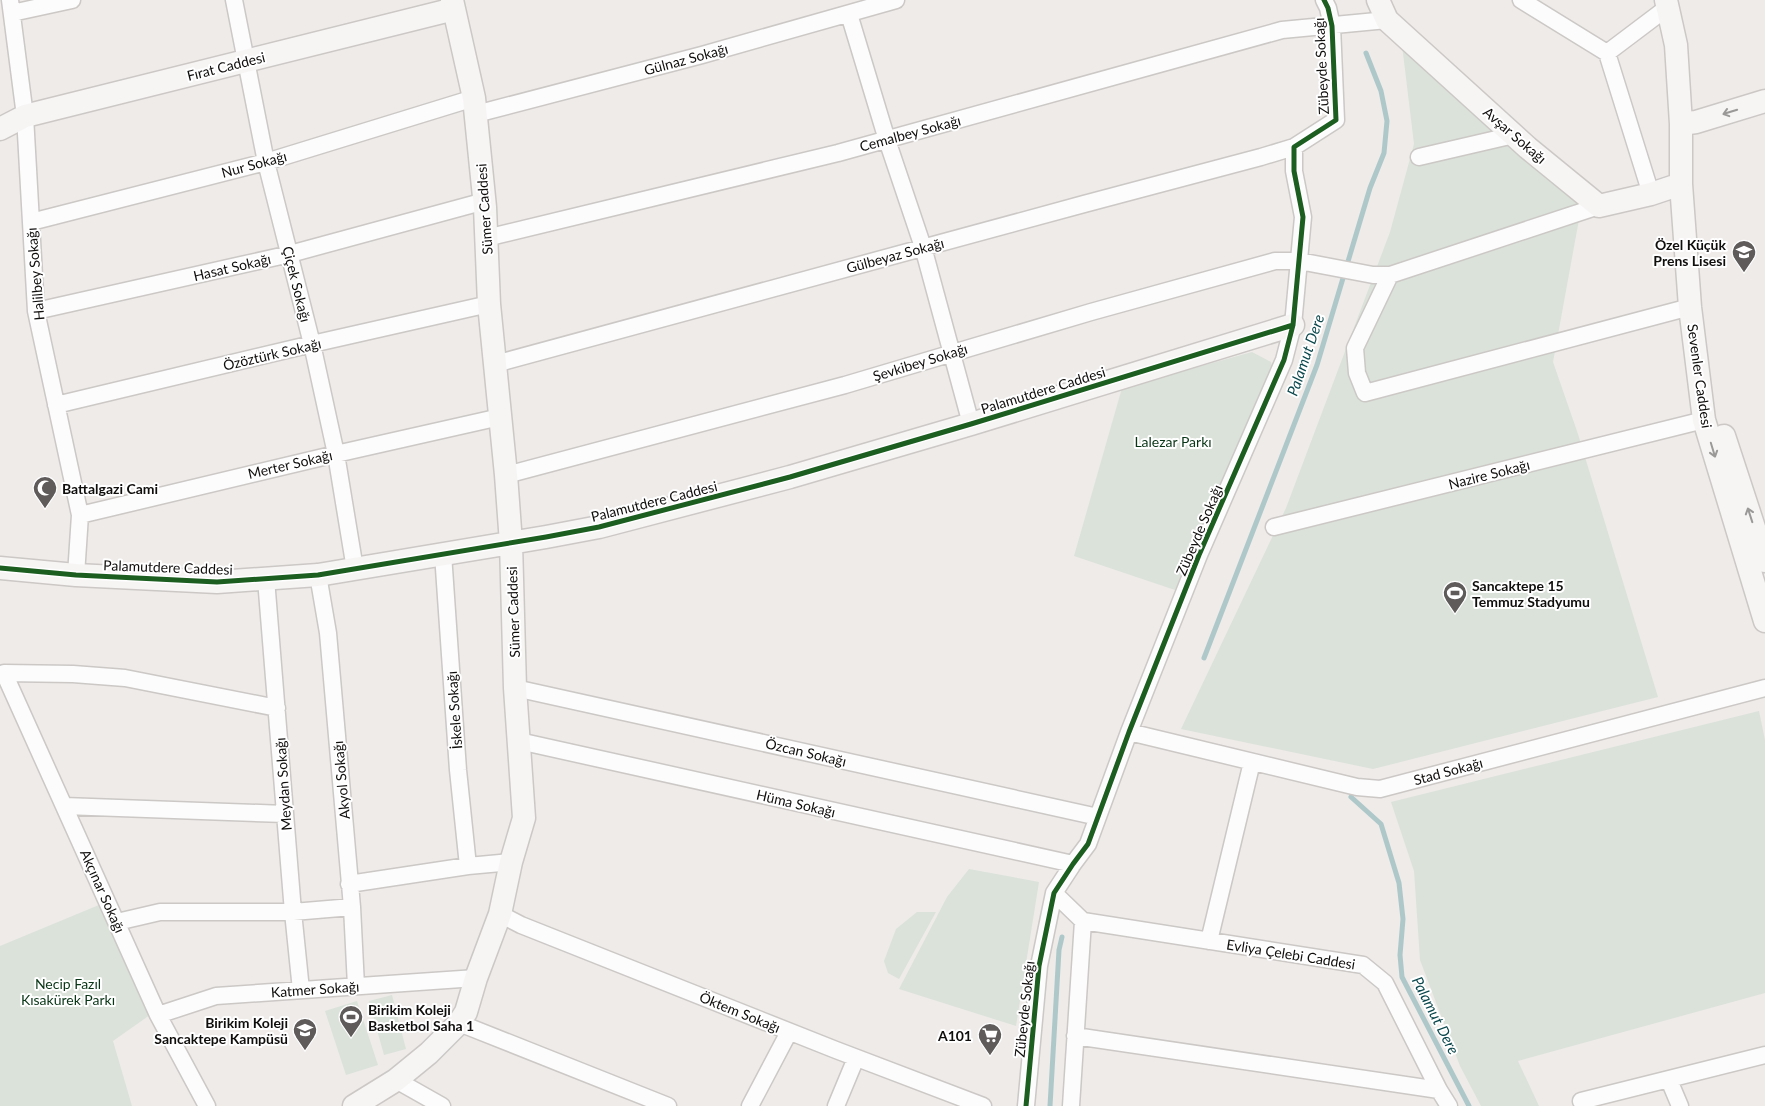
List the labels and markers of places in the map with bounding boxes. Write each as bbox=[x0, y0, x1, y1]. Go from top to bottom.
place label: Özel Küçük Prens Lisesi bbox=[1653, 236, 1727, 269]
school or university icon: Özel Küçük Prens Lisesi bbox=[1731, 239, 1757, 273]
mosque icon: Battalgazi Cami bbox=[32, 475, 58, 509]
place label: Battalgazi Cami bbox=[62, 480, 158, 497]
place label: Sancaktepe 15 Temmuz Stadyumu bbox=[1472, 577, 1590, 610]
sports icon: Sancaktepe 15 Temmuz Stadyumu bbox=[1442, 580, 1468, 614]
place label: Birikim Koleji Basketbol Saha 1 bbox=[368, 1001, 474, 1034]
sports icon: Birikim Koleji Basketbol Saha 1 bbox=[338, 1004, 364, 1038]
place label: Birikim Koleji Sancaktepe Kampüsü bbox=[154, 1014, 288, 1047]
school or university icon: Birikim Koleji Sancaktepe Kampüsü bbox=[292, 1017, 318, 1051]
supermarket icon: A101 bbox=[977, 1022, 1003, 1056]
place label: A101 bbox=[937, 1027, 972, 1044]

